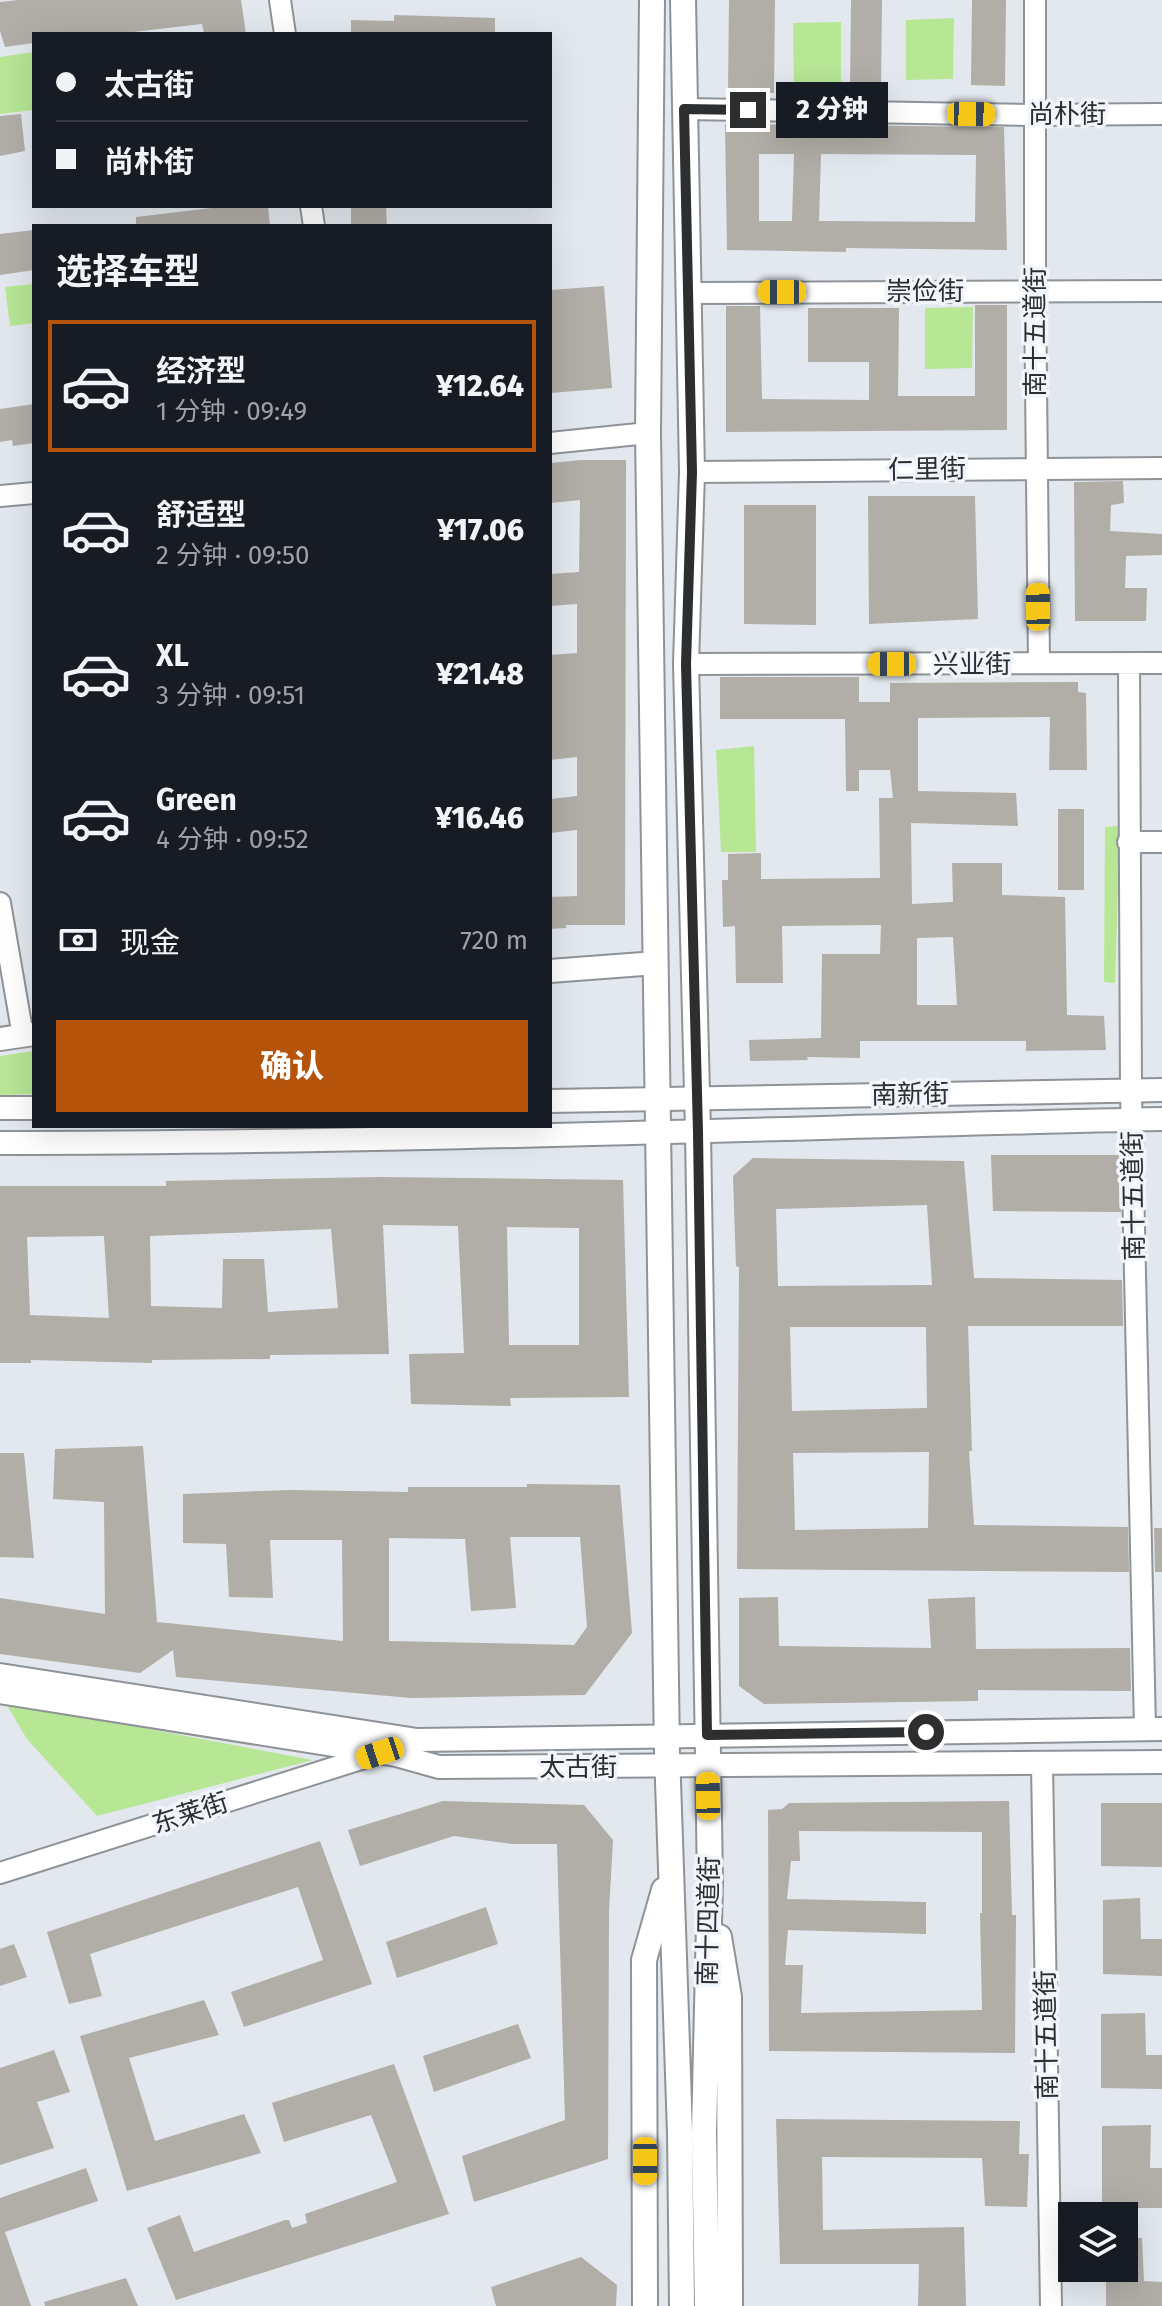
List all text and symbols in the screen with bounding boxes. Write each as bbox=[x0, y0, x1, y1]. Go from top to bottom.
text: 太古街 bbox=[104, 67, 194, 103]
callout: 2 分钟 bbox=[776, 82, 888, 138]
route end bbox=[730, 92, 766, 128]
text: 2 分钟 bbox=[796, 94, 868, 125]
street label: 尚朴街 bbox=[1028, 99, 1106, 130]
car bbox=[947, 102, 995, 126]
text: 尚朴街 bbox=[104, 144, 194, 180]
text: 选择车型 bbox=[56, 250, 200, 294]
street label: 南十五道街 bbox=[1020, 267, 1051, 397]
street label: 崇俭街 bbox=[886, 276, 964, 307]
car bbox=[758, 280, 806, 304]
icon: car bbox=[60, 350, 132, 422]
text: 经济型 bbox=[156, 353, 246, 389]
text: ¥12.64 bbox=[436, 368, 524, 404]
text: 1 分钟 · 09:49 bbox=[156, 396, 307, 427]
street label: 仁里街 bbox=[888, 453, 966, 486]
icon: car bbox=[60, 494, 132, 566]
text: 舒适型 bbox=[156, 497, 246, 533]
text: ¥17.06 bbox=[437, 512, 524, 548]
text: 2 分钟 · 09:50 bbox=[156, 540, 310, 571]
car bbox=[1026, 583, 1050, 631]
icon: car bbox=[60, 638, 132, 710]
text: XL bbox=[156, 638, 189, 674]
street label: 兴业街 bbox=[933, 649, 1011, 680]
car bbox=[868, 652, 916, 676]
text: ¥21.48 bbox=[436, 656, 524, 692]
text: 3 分钟 · 09:51 bbox=[156, 680, 305, 711]
icon: car bbox=[60, 782, 132, 854]
text: Green bbox=[156, 782, 237, 818]
text: ¥16.46 bbox=[435, 800, 524, 836]
text: 4 分钟 · 09:52 bbox=[156, 824, 309, 855]
icon: cash bbox=[56, 918, 100, 962]
text: 现金 bbox=[120, 925, 180, 961]
text: 720 m bbox=[460, 925, 528, 956]
button: 确认 bbox=[56, 1020, 528, 1112]
street label: 南新街 bbox=[871, 1078, 949, 1111]
street label: 南十五道街 bbox=[1117, 1131, 1150, 1261]
route start bbox=[908, 1714, 944, 1750]
car bbox=[353, 1734, 407, 1772]
street label: 太古街 bbox=[539, 1752, 617, 1783]
car bbox=[696, 1772, 720, 1820]
street label: 东莱街 bbox=[148, 1787, 232, 1840]
street label: 南十四道街 bbox=[692, 1856, 725, 1986]
street label: 南十五道街 bbox=[1030, 1970, 1063, 2100]
car bbox=[633, 2137, 657, 2185]
map controls bbox=[1058, 2202, 1138, 2282]
button: layers bbox=[1058, 2202, 1138, 2282]

